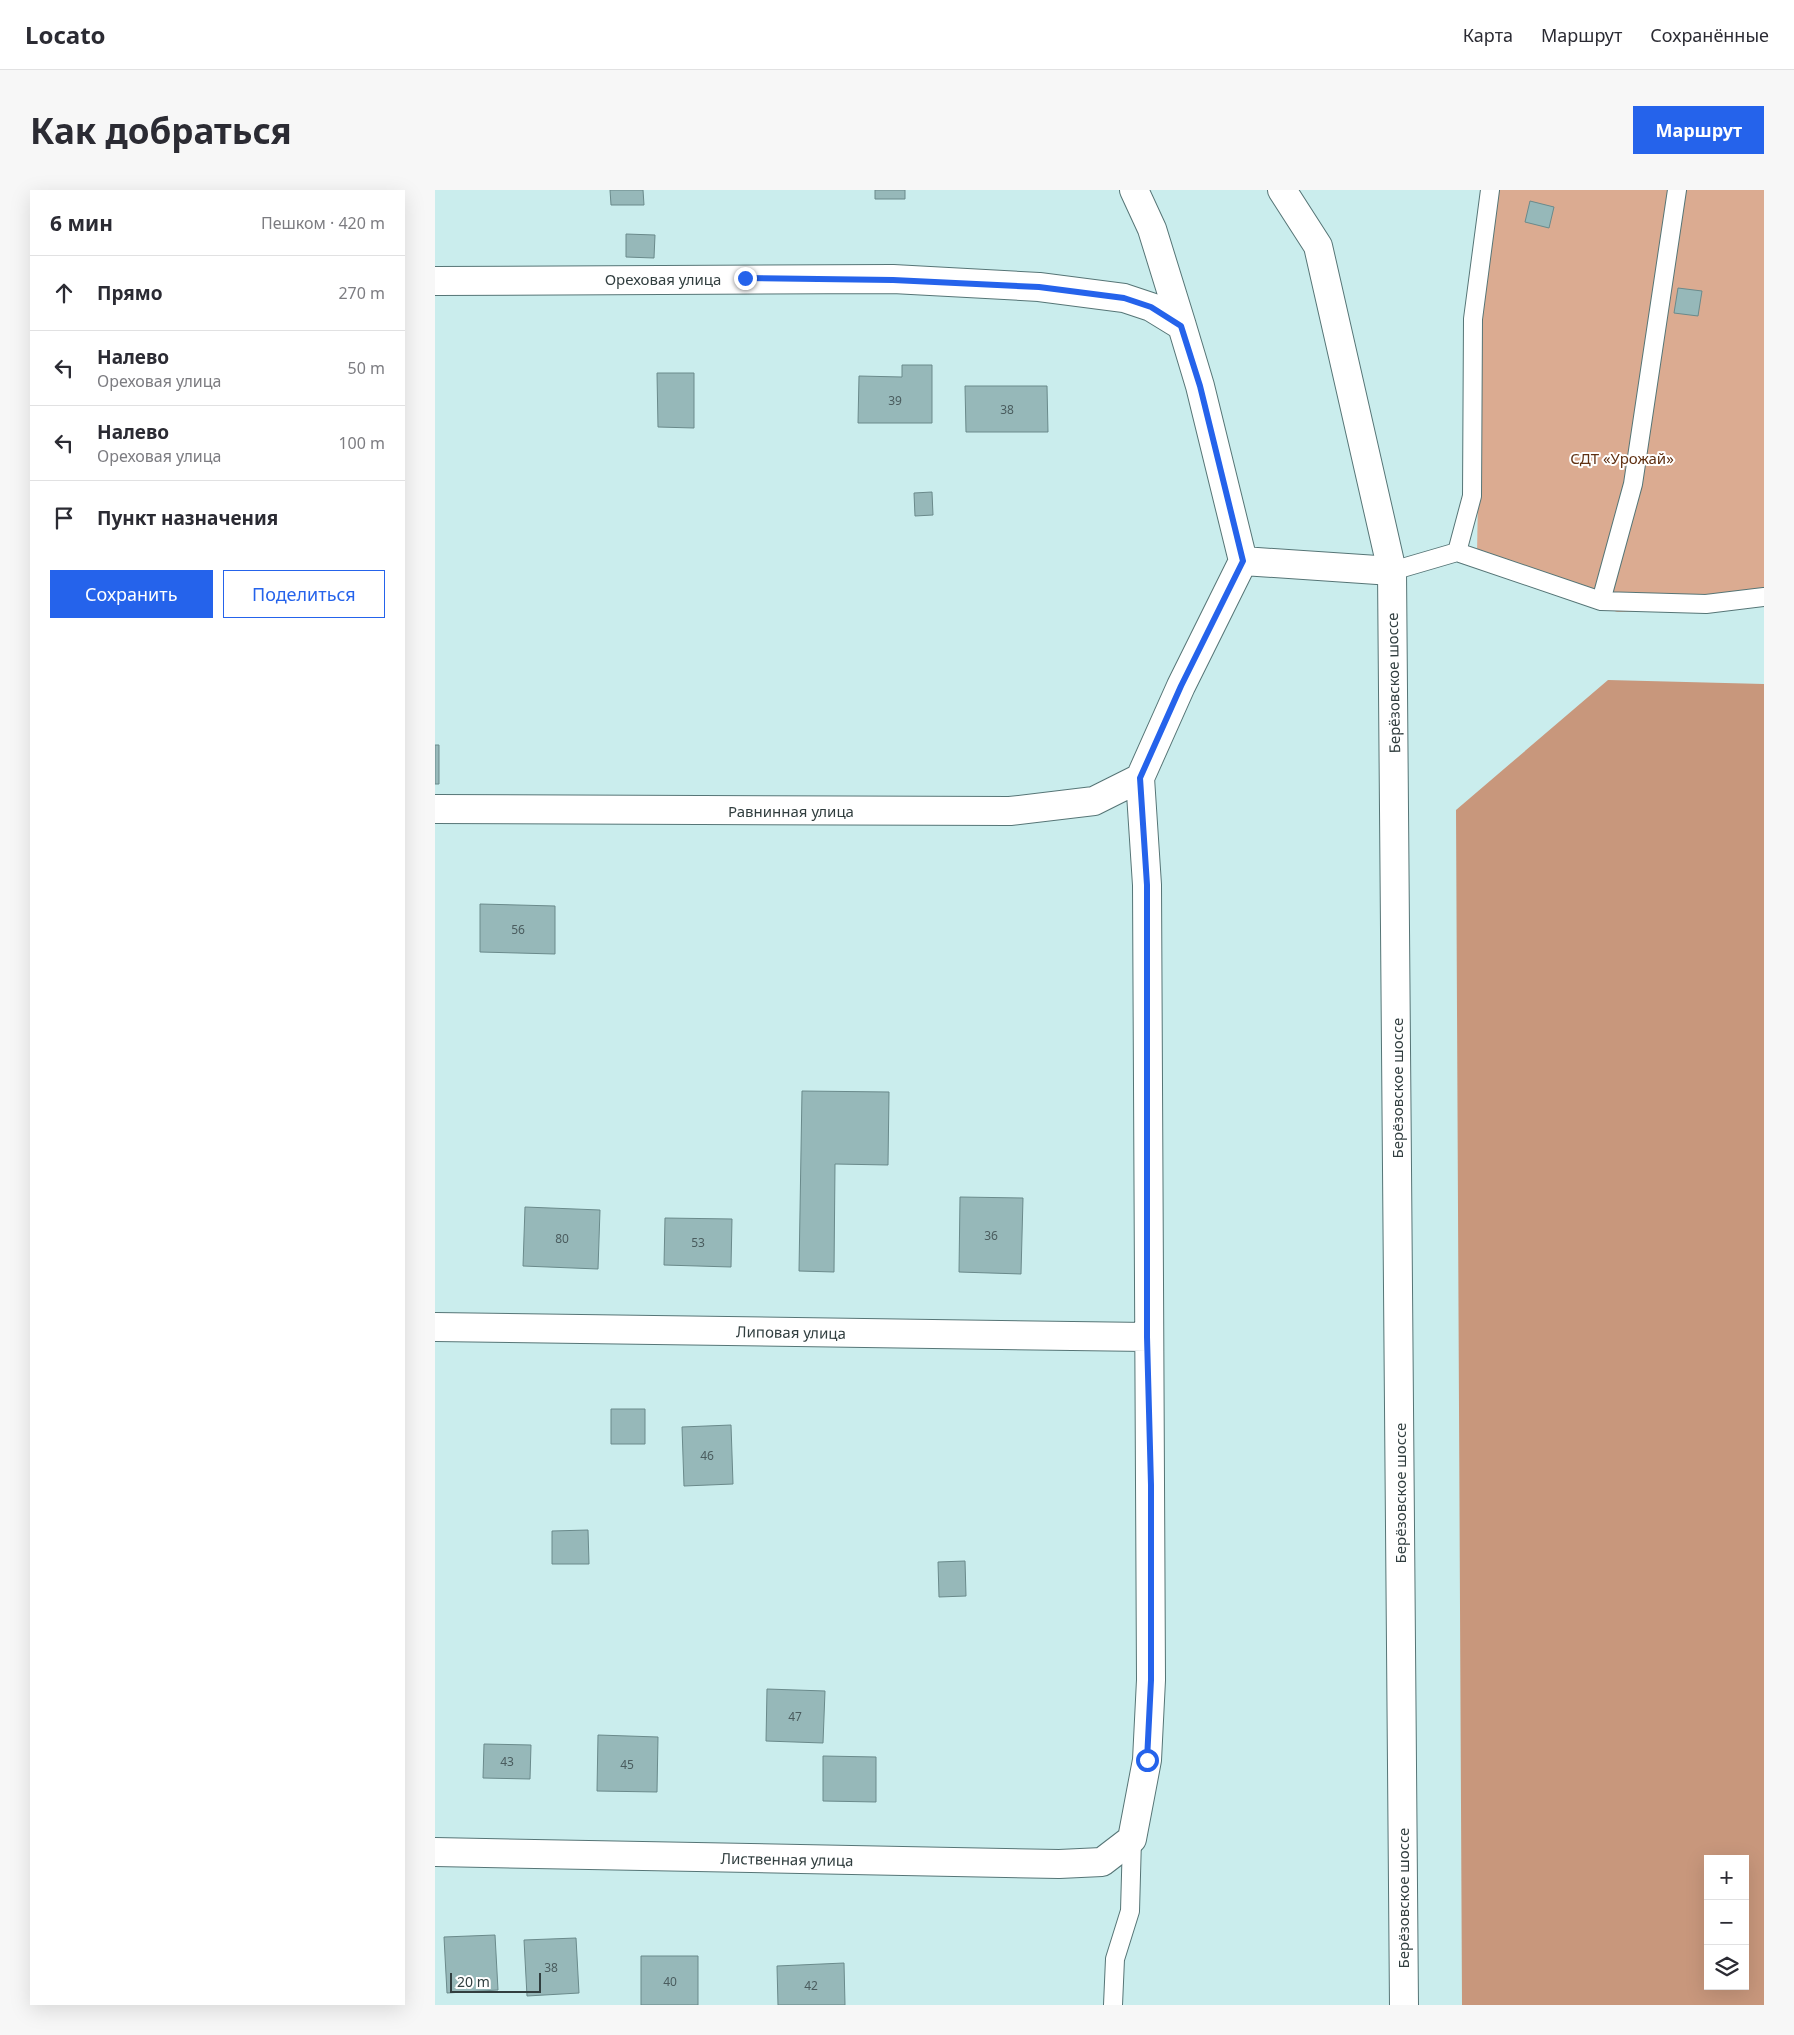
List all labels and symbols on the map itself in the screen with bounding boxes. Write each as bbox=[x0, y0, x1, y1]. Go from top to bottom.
route end bbox=[734, 267, 757, 290]
street label: Ореховая улица bbox=[605, 269, 721, 289]
house number: 39 bbox=[888, 392, 902, 409]
house number: 38 bbox=[1000, 401, 1014, 418]
park label: СДТ «Урожай» bbox=[1570, 448, 1674, 468]
street label: Берёзовское шоссе bbox=[1382, 612, 1404, 754]
street label: Равнинная улица bbox=[728, 801, 854, 821]
house number: 56 bbox=[511, 921, 525, 938]
street label: Берёзовское шоссе bbox=[1387, 1018, 1407, 1158]
house number: 36 bbox=[984, 1227, 998, 1244]
house number: 80 bbox=[555, 1230, 569, 1247]
house number: 53 bbox=[691, 1234, 705, 1251]
street label: Липовая улица bbox=[736, 1321, 846, 1343]
street label: Берёзовское шоссе bbox=[1390, 1423, 1410, 1563]
house number: 46 bbox=[700, 1447, 714, 1464]
house number: 47 bbox=[788, 1708, 802, 1725]
route start bbox=[1136, 1749, 1159, 1772]
house number: 43 bbox=[500, 1753, 514, 1770]
house number: 45 bbox=[620, 1756, 634, 1773]
street label: Берёзовское шоссе bbox=[1393, 1828, 1413, 1968]
street label: Лиственная улица bbox=[720, 1848, 854, 1870]
house number: 38 bbox=[544, 1959, 558, 1976]
scale bar bbox=[450, 1970, 541, 1993]
house number: 40 bbox=[663, 1973, 677, 1990]
house number: 42 bbox=[804, 1977, 818, 1994]

